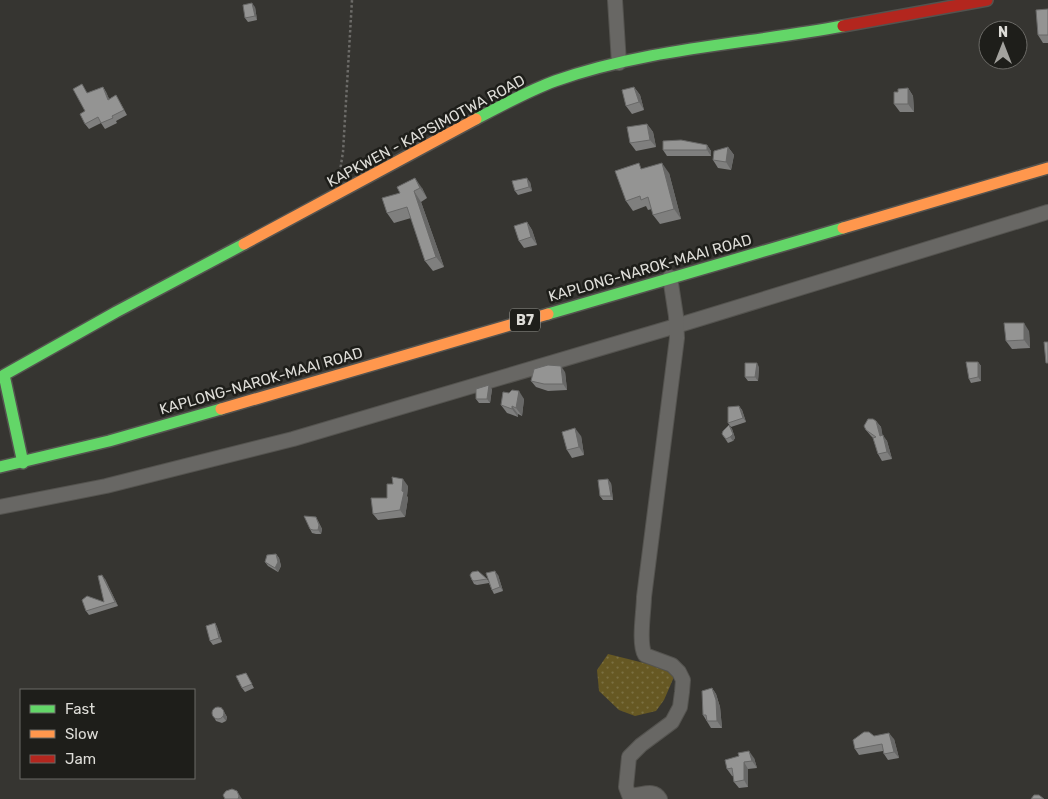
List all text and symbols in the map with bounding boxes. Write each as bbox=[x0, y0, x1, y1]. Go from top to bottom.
north arrow bbox=[978, 20, 1028, 70]
text: N bbox=[998, 24, 1008, 41]
street label: KAPKWEN - KAPSIMOTWA ROAD bbox=[324, 71, 528, 191]
street label: KAPLONG-NAROK-MAAI ROAD bbox=[546, 230, 754, 306]
road number: B7 bbox=[510, 308, 540, 332]
street label: KAPLONG-NAROK-MAAI ROAD bbox=[157, 343, 365, 419]
legend bbox=[20, 689, 195, 779]
text: Fast bbox=[65, 700, 95, 718]
text: Slow bbox=[65, 725, 98, 743]
text: Jam bbox=[65, 750, 96, 768]

